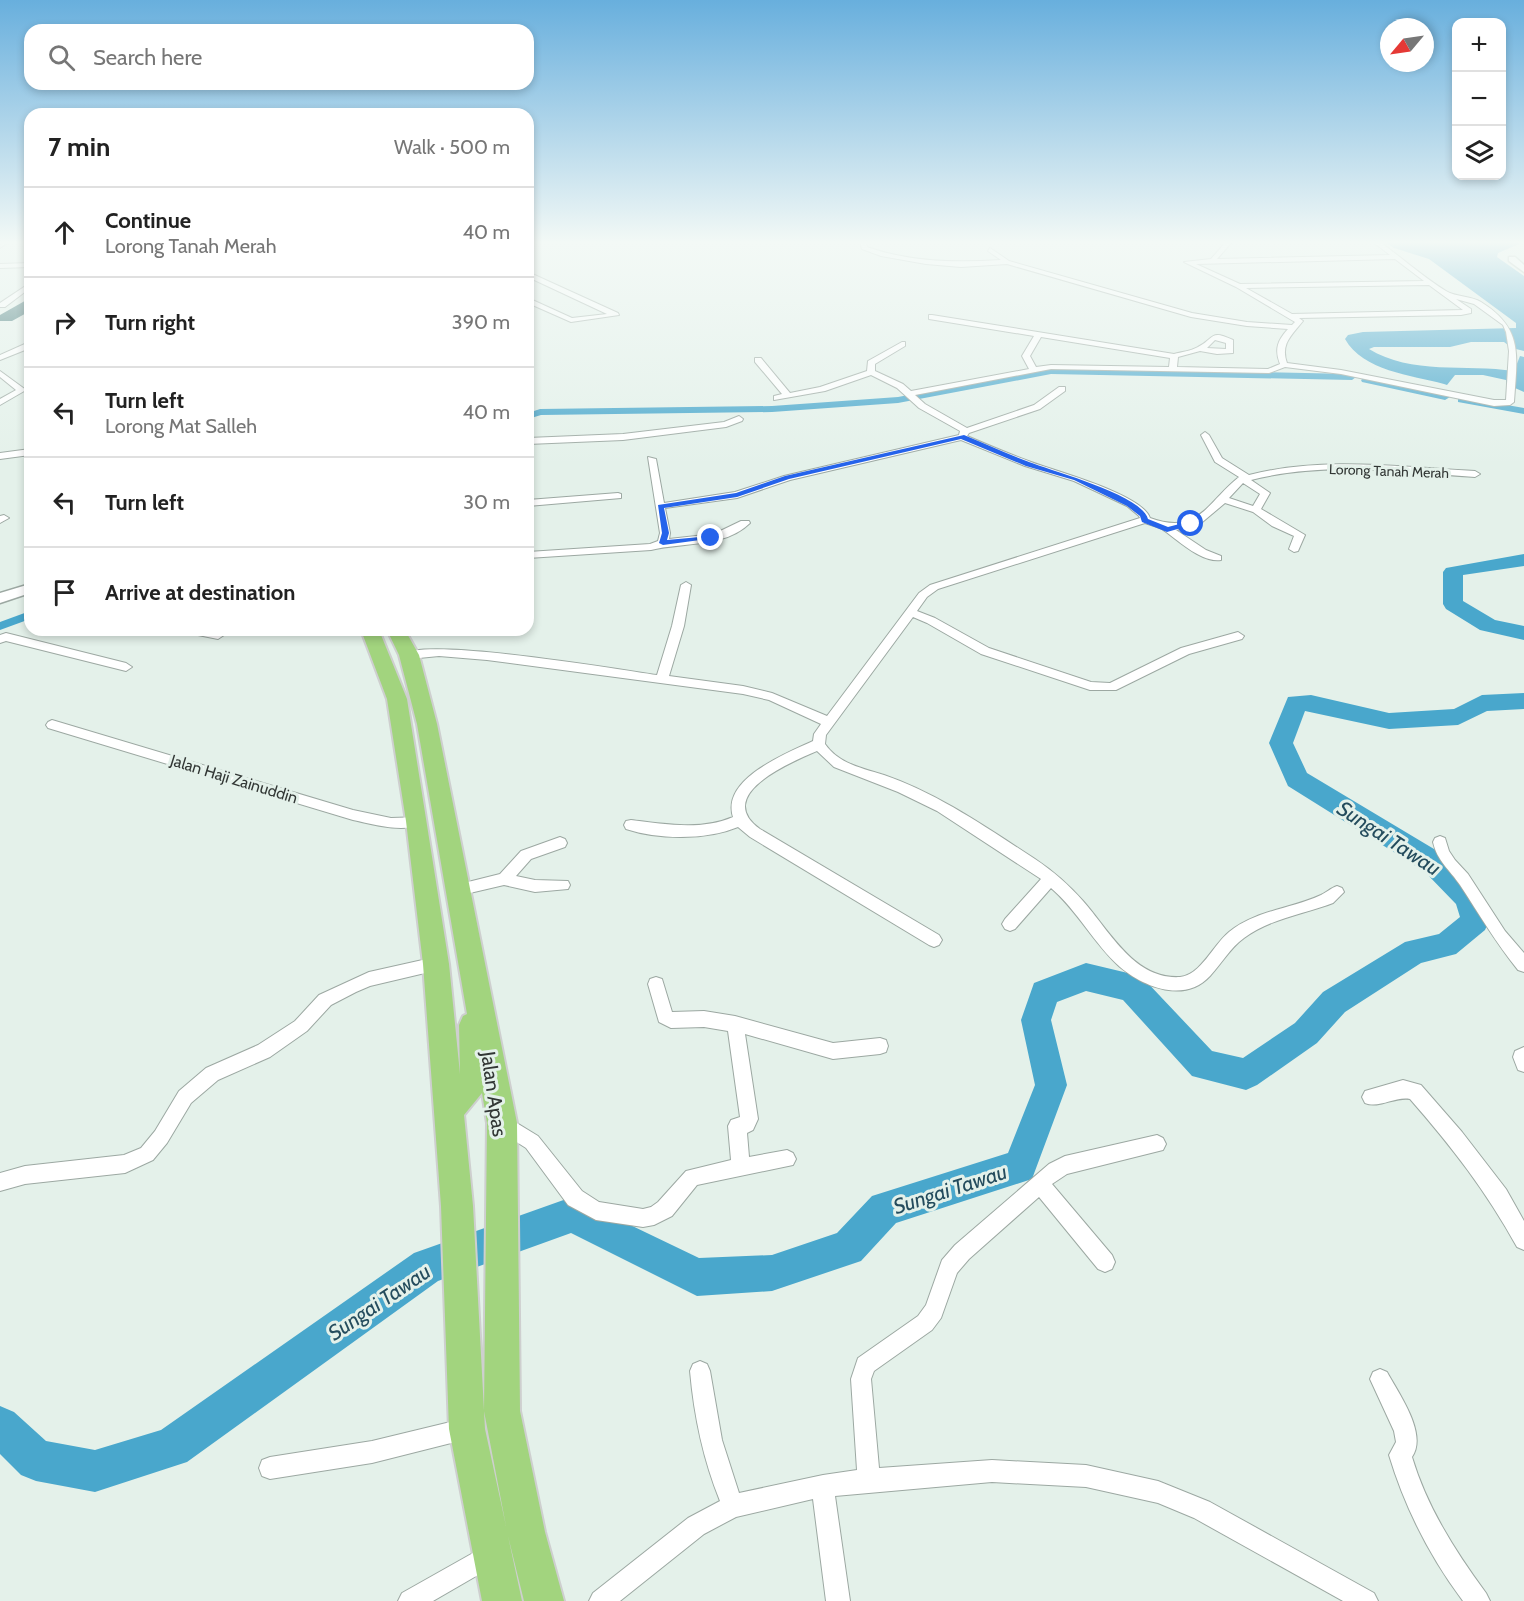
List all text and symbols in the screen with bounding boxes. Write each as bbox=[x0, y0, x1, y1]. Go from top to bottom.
north arrow bbox=[1380, 18, 1434, 72]
map controls bbox=[1452, 18, 1506, 180]
button: + bbox=[1452, 18, 1506, 72]
search box bbox=[24, 24, 534, 90]
icon: search bbox=[45, 41, 78, 74]
text: Search here bbox=[93, 44, 202, 71]
button: − bbox=[1452, 72, 1506, 126]
button: layers bbox=[1452, 126, 1506, 180]
text: 7 min bbox=[48, 131, 110, 163]
text: Walk · 500 m bbox=[394, 135, 510, 159]
text: Continue bbox=[105, 207, 191, 234]
icon: ahead bbox=[48, 216, 81, 249]
text: 40 m bbox=[462, 220, 510, 244]
text: Lorong Tanah Merah bbox=[105, 234, 277, 258]
icon: right bbox=[48, 306, 81, 339]
text: Turn right bbox=[105, 309, 195, 336]
text: 390 m bbox=[452, 310, 510, 334]
text: Turn left bbox=[105, 387, 184, 414]
icon: left bbox=[48, 396, 81, 429]
text: 40 m bbox=[462, 400, 510, 424]
text: Lorong Mat Salleh bbox=[105, 414, 257, 438]
street label: Lorong Tanah Merah bbox=[1329, 460, 1449, 482]
icon: left bbox=[48, 486, 81, 519]
text: Turn left bbox=[105, 489, 184, 516]
text: 30 m bbox=[463, 490, 510, 514]
route start bbox=[1177, 510, 1203, 536]
route end bbox=[697, 524, 723, 550]
icon: arrive bbox=[48, 576, 81, 609]
text: Arrive at destination bbox=[105, 579, 295, 606]
street label: Jalan Haji Zainuddin bbox=[167, 750, 300, 807]
water label: Sungai Tawau bbox=[1333, 795, 1445, 881]
street label: Jalan Apas bbox=[476, 1049, 512, 1138]
water label: Sungai Tawau bbox=[890, 1159, 1010, 1219]
water label: Sungai Tawau bbox=[323, 1259, 435, 1345]

